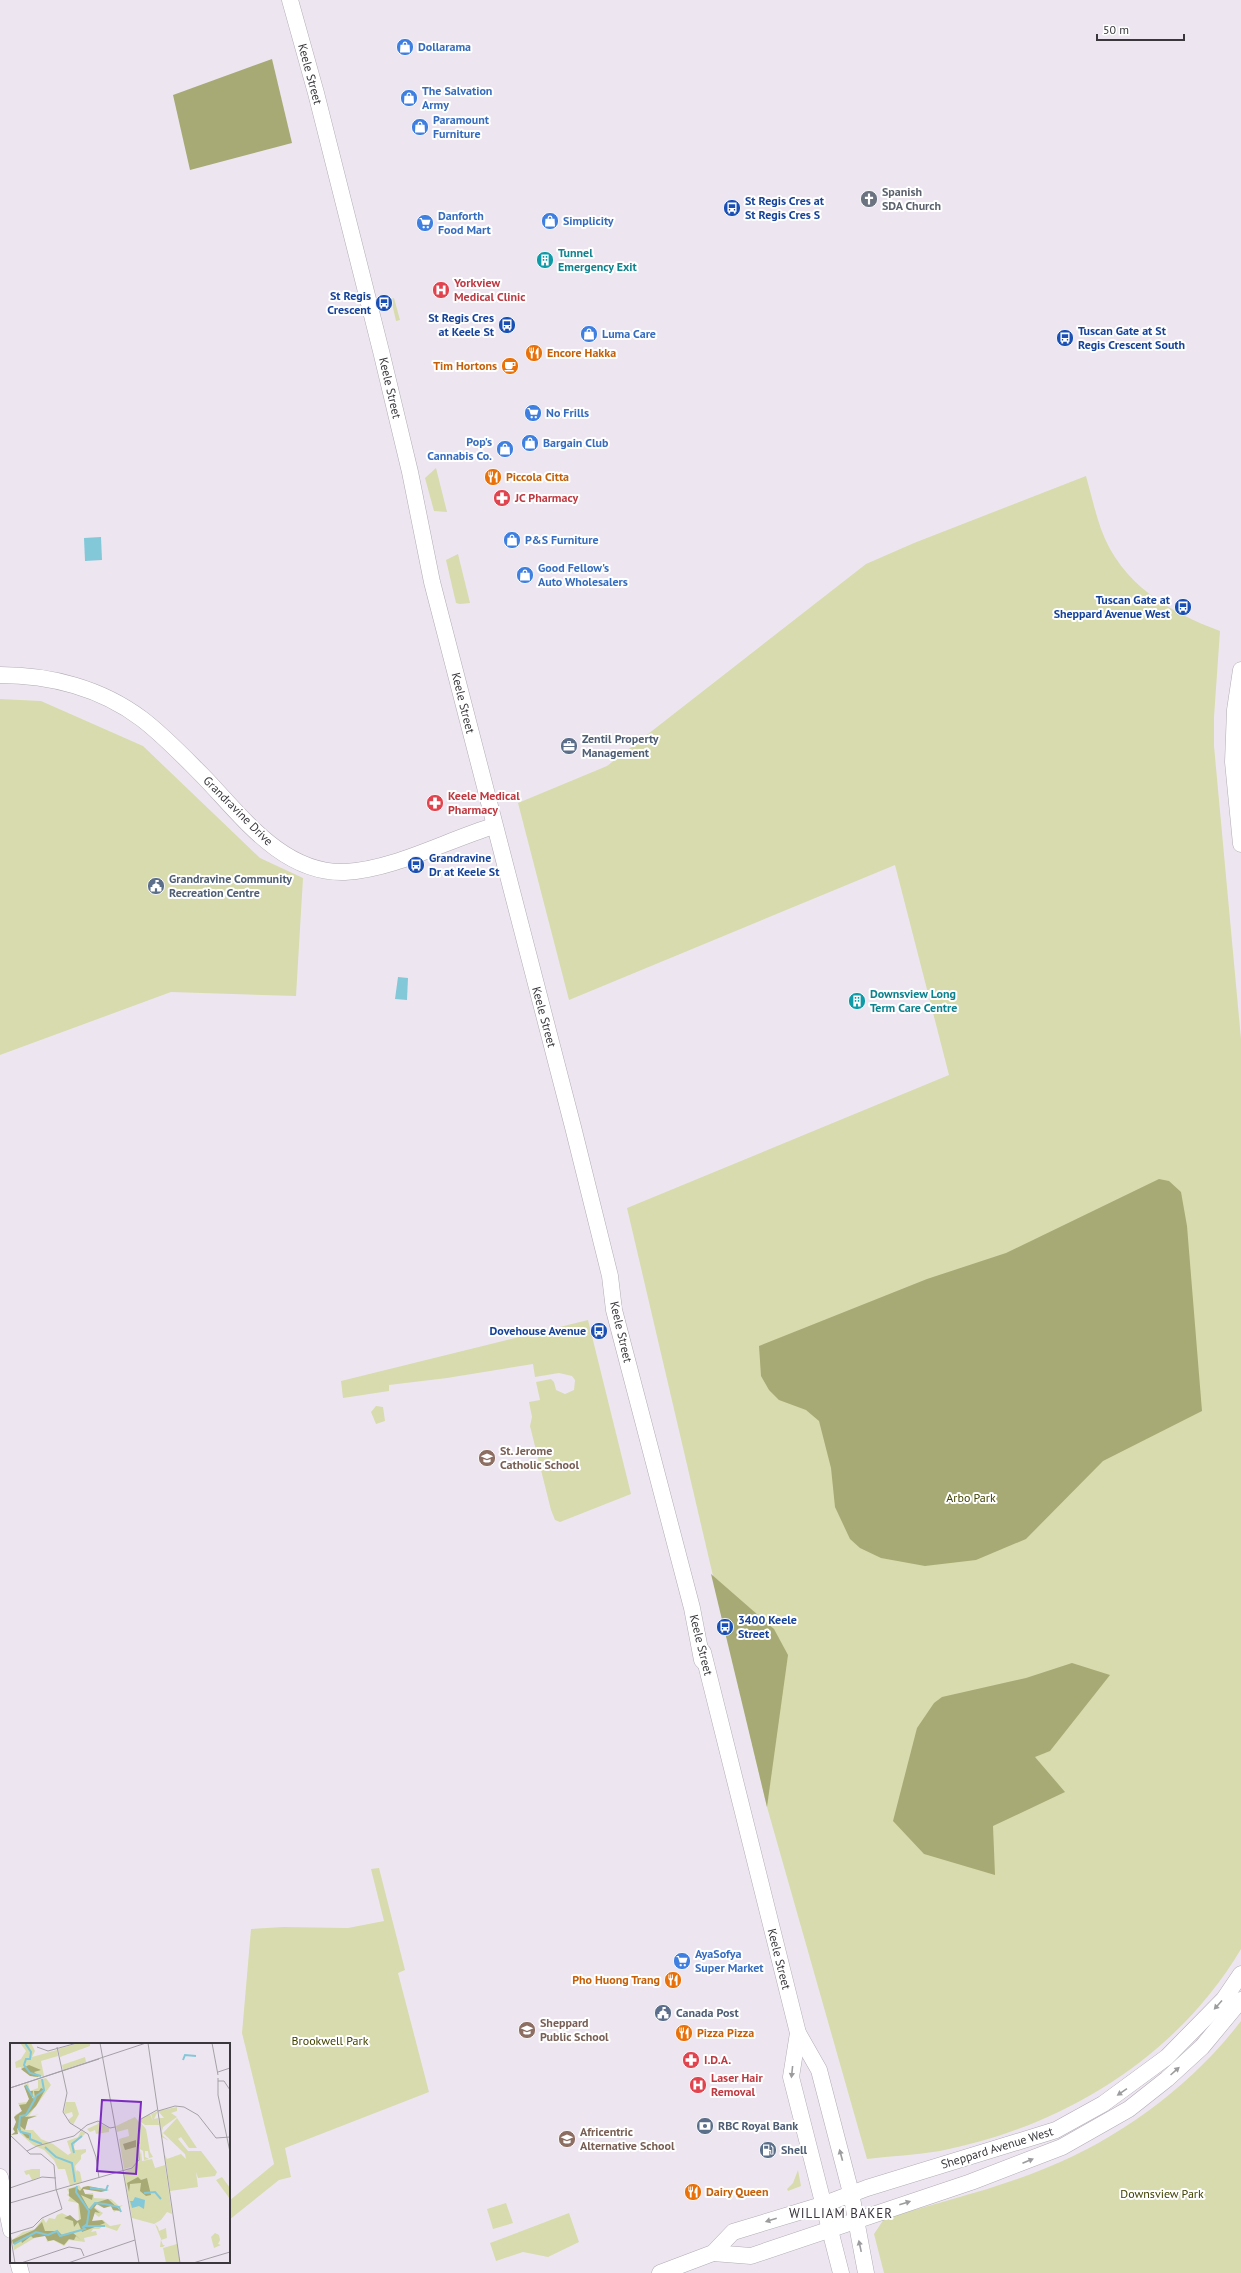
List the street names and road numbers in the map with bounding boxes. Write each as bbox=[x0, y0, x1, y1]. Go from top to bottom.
street label: Keele Street bbox=[295, 42, 326, 106]
street label: Keele Street bbox=[376, 356, 405, 420]
street label: Keele Street bbox=[449, 671, 478, 735]
street label: Grandravine Drive bbox=[200, 773, 276, 849]
street label: Keele Street bbox=[529, 985, 560, 1049]
street label: Keele Street bbox=[607, 1300, 636, 1364]
street label: Keele Street bbox=[687, 1613, 716, 1677]
street label: Keele Street bbox=[765, 1927, 794, 1991]
street label: Sheppard Avenue West bbox=[939, 2123, 1055, 2172]

